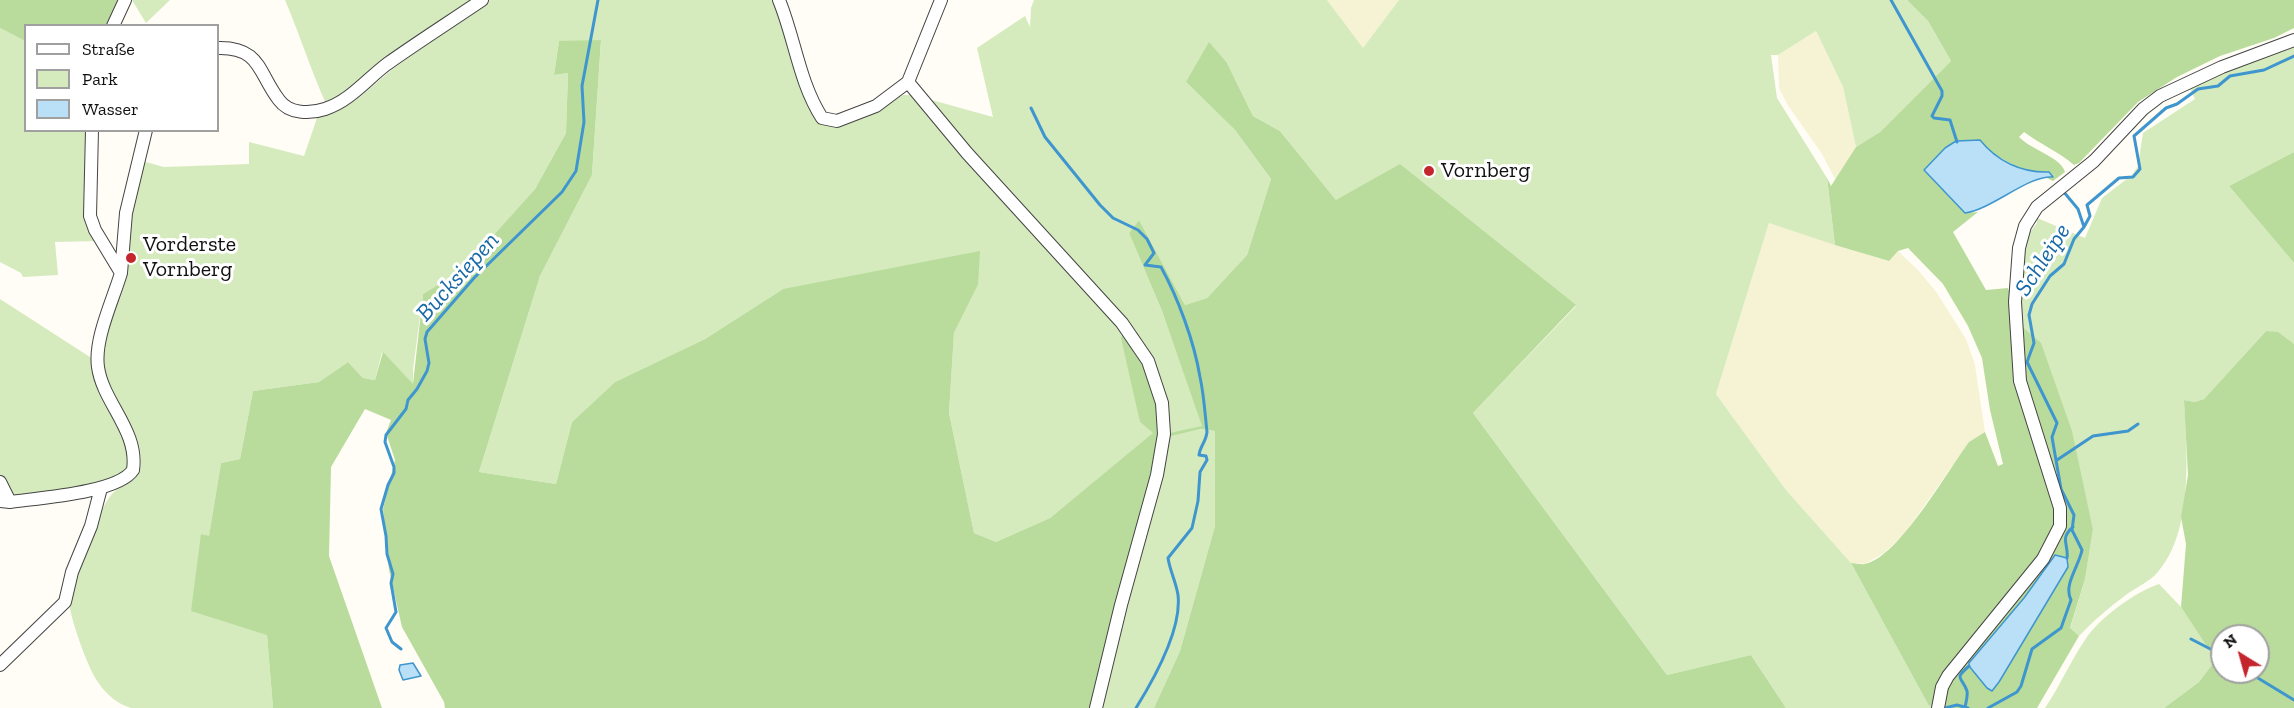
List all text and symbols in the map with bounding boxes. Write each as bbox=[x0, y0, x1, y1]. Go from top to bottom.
legend bbox=[24, 24, 219, 132]
text: Straße bbox=[82, 38, 135, 60]
text: Park bbox=[82, 68, 118, 90]
text: Wasser bbox=[82, 98, 139, 120]
place label: Vornberg bbox=[1441, 158, 1530, 184]
marker: Vornberg bbox=[1422, 164, 1436, 178]
water label: Schleipe bbox=[2009, 218, 2077, 302]
water label: Bucksiepen bbox=[410, 226, 506, 328]
place label: Vorderste Vornberg bbox=[143, 232, 236, 284]
marker: Vorderste Vornberg bbox=[124, 251, 138, 265]
north arrow bbox=[2210, 624, 2270, 684]
text: N bbox=[2219, 630, 2241, 652]

